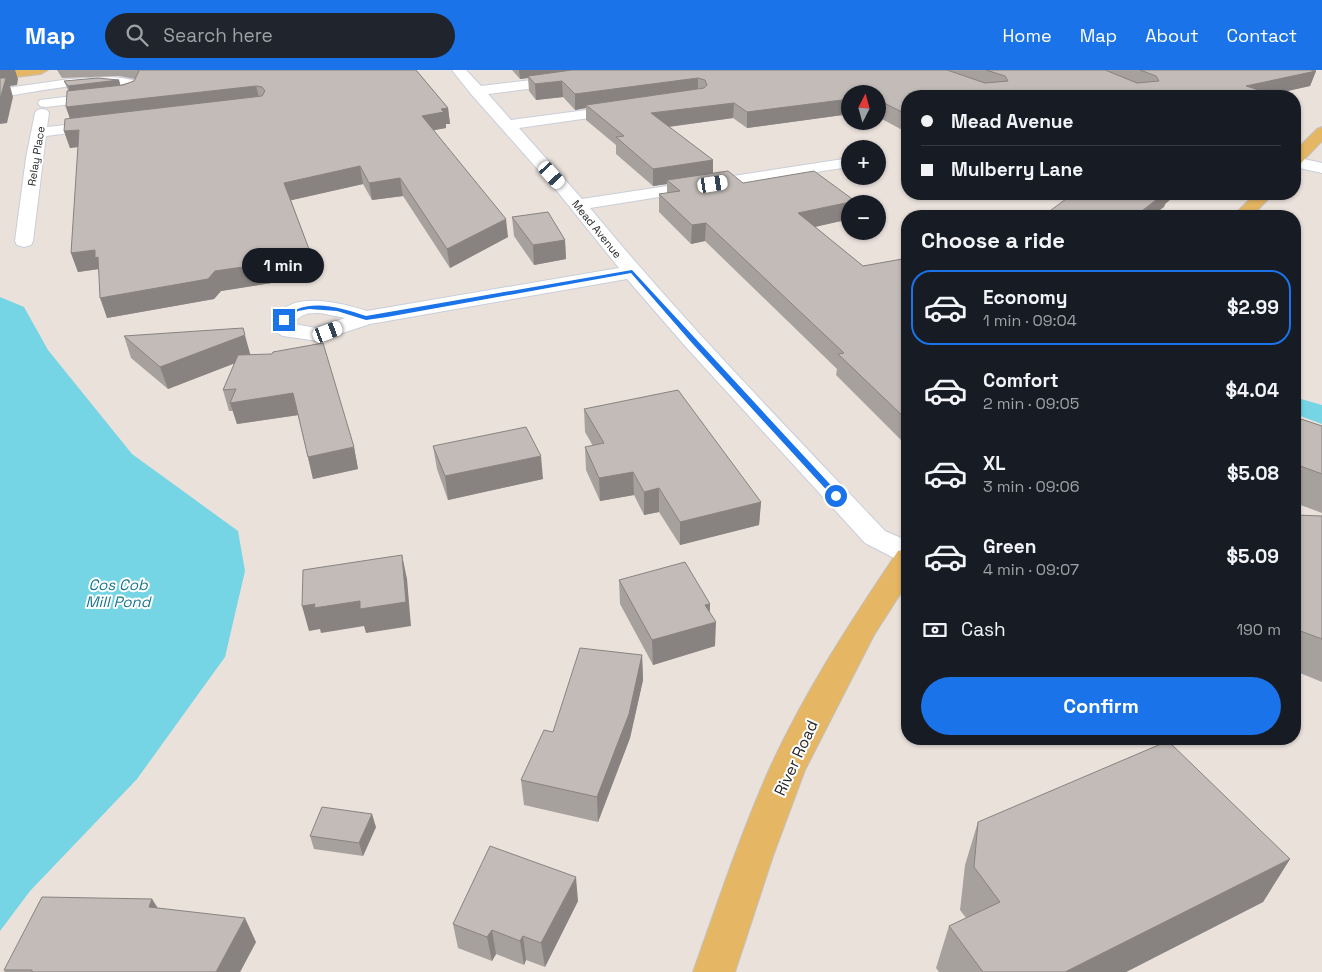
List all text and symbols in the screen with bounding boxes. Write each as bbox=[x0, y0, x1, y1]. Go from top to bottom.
search box bbox=[105, 13, 455, 58]
text: Map bbox=[25, 20, 75, 51]
icon: search bbox=[123, 21, 151, 49]
text: Search here bbox=[163, 23, 273, 48]
text: Home bbox=[1003, 24, 1052, 47]
text: Map bbox=[1080, 24, 1117, 47]
text: About bbox=[1145, 24, 1199, 47]
text: Contact bbox=[1227, 24, 1297, 47]
north arrow bbox=[841, 85, 886, 130]
map controls bbox=[841, 85, 886, 240]
text: Mead Avenue bbox=[951, 109, 1073, 134]
street label: Relay Place bbox=[24, 125, 48, 187]
button: + bbox=[841, 140, 886, 185]
text: Mulberry Lane bbox=[951, 157, 1083, 182]
car bbox=[536, 159, 567, 191]
car bbox=[697, 174, 728, 194]
button: − bbox=[841, 195, 886, 240]
street label: Mead Avenue bbox=[569, 197, 625, 261]
text: Choose a ride bbox=[921, 226, 1065, 254]
callout: 1 min bbox=[243, 248, 325, 282]
text: 1 min bbox=[263, 255, 303, 276]
icon: car bbox=[923, 285, 968, 330]
text: Economy bbox=[983, 285, 1067, 310]
text: $2.99 bbox=[1227, 295, 1279, 320]
route end bbox=[273, 309, 295, 331]
text: 1 min · 09:04 bbox=[983, 310, 1077, 331]
car bbox=[311, 320, 344, 344]
icon: car bbox=[923, 368, 968, 413]
text: Comfort bbox=[983, 368, 1059, 393]
text: $4.04 bbox=[1226, 378, 1279, 403]
text: 2 min · 09:05 bbox=[983, 393, 1079, 414]
icon: car bbox=[923, 451, 968, 496]
text: XL bbox=[983, 451, 1006, 476]
text: $5.08 bbox=[1227, 461, 1279, 486]
text: 3 min · 09:06 bbox=[983, 476, 1080, 497]
route start bbox=[825, 485, 847, 507]
icon: car bbox=[923, 534, 968, 579]
text: Green bbox=[983, 534, 1036, 559]
text: $5.09 bbox=[1227, 544, 1279, 569]
text: 4 min · 09:07 bbox=[983, 559, 1079, 580]
water label: Cos Cob Mill Pond bbox=[86, 575, 153, 611]
icon: cash bbox=[921, 616, 949, 644]
text: Cash bbox=[961, 617, 1006, 642]
text: 190 m bbox=[1236, 619, 1281, 640]
button: Confirm bbox=[921, 677, 1281, 735]
street label: River Road bbox=[769, 717, 823, 799]

